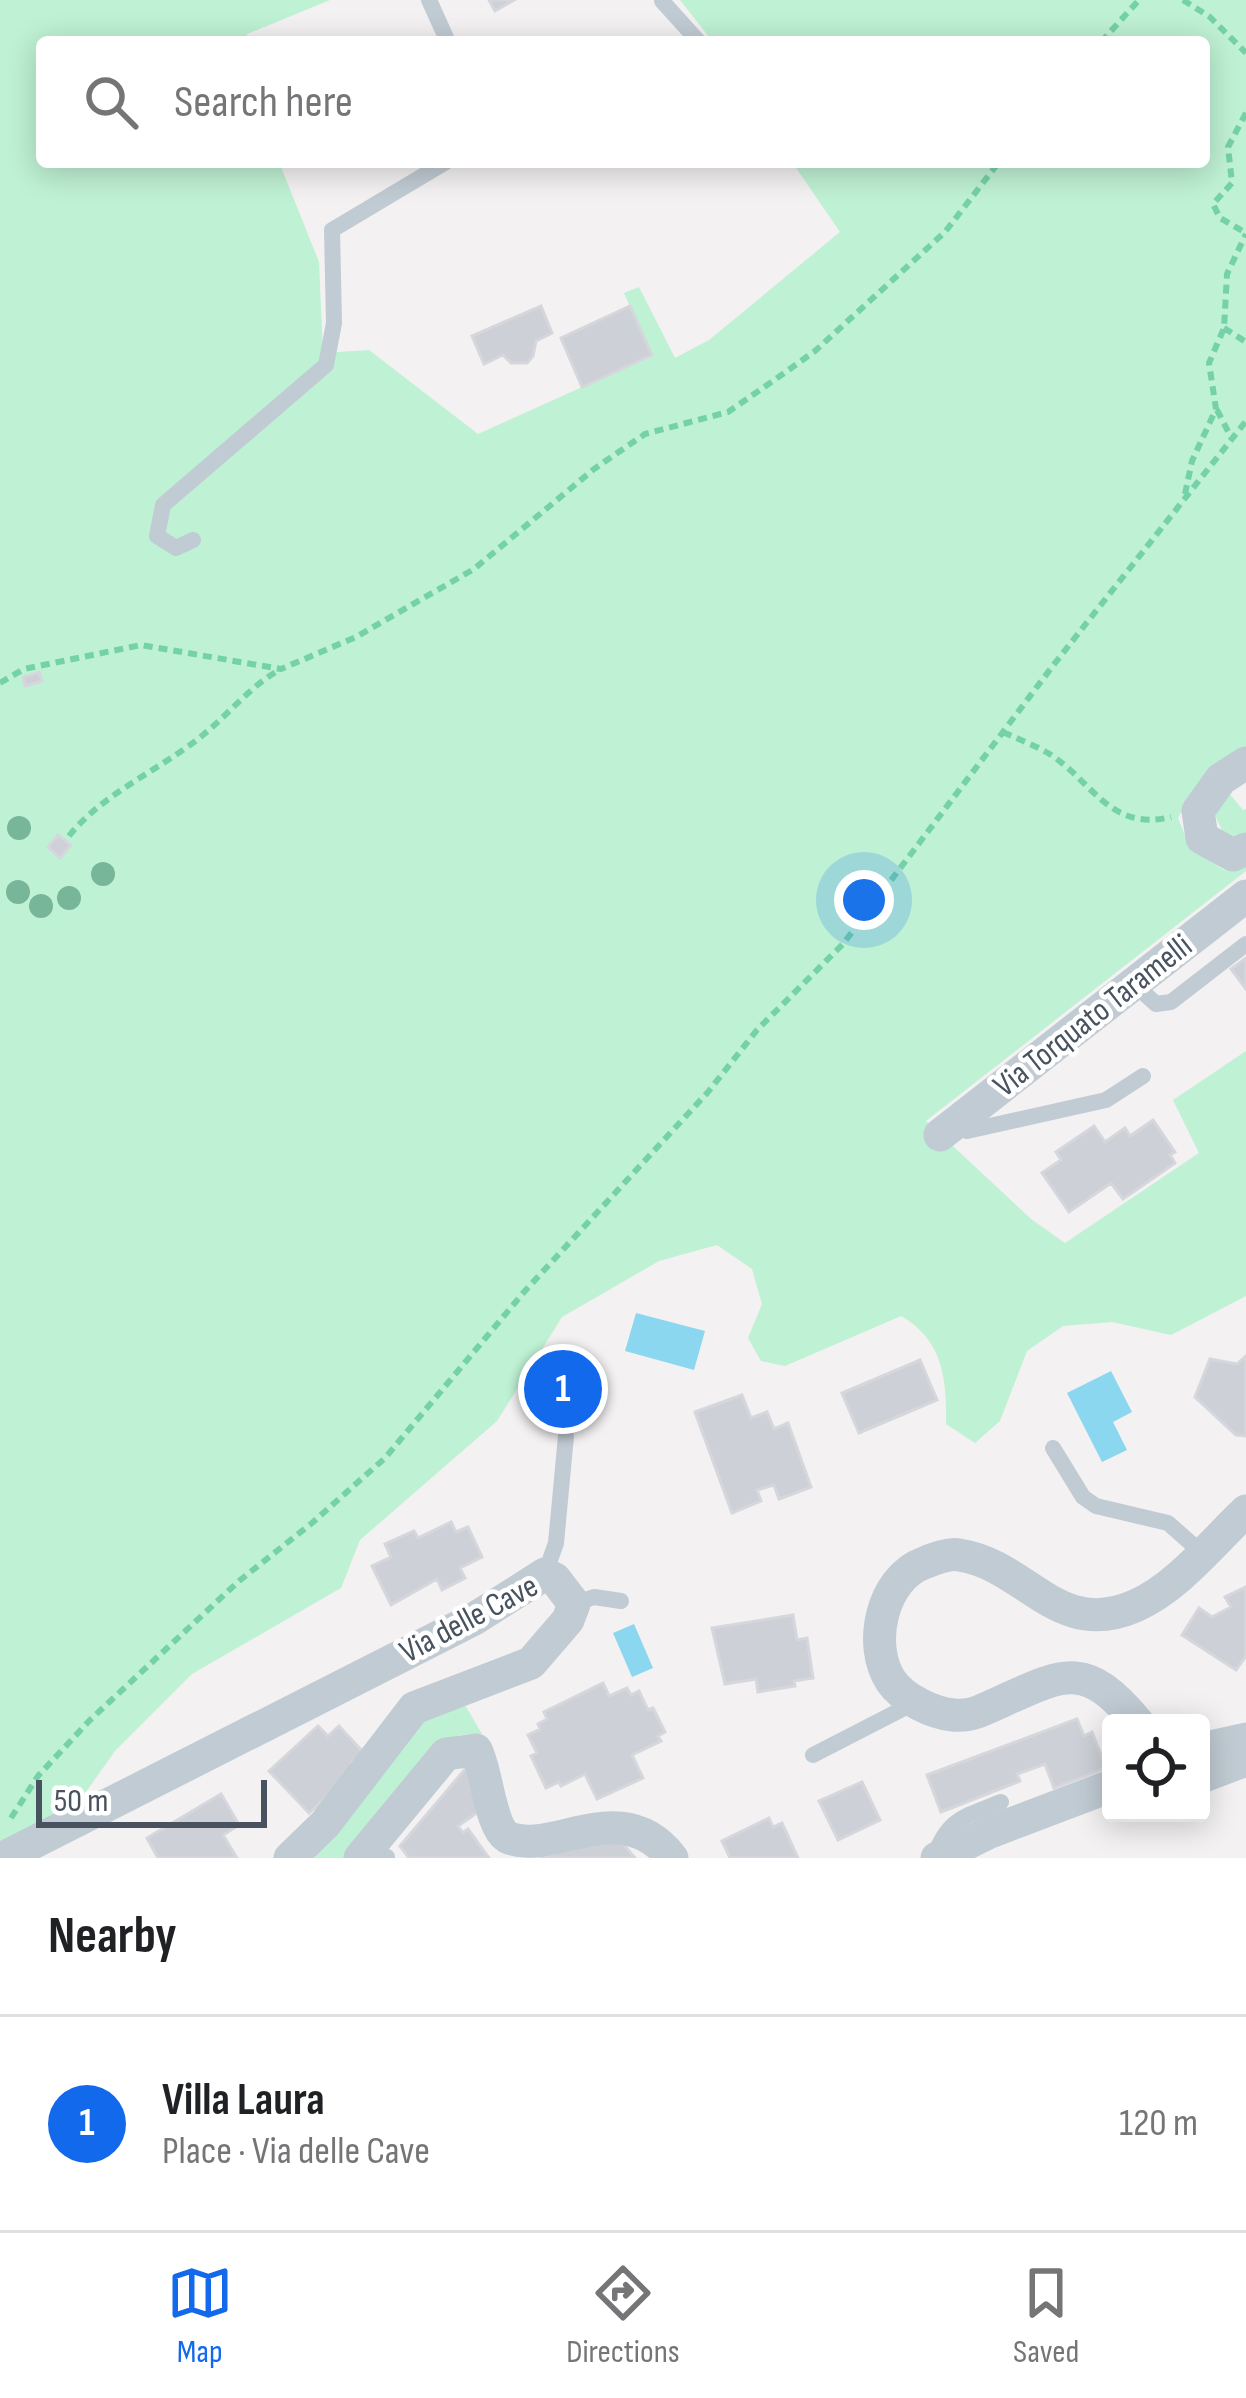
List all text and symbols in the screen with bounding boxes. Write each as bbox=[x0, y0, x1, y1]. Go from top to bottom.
search box bbox=[36, 36, 1210, 168]
icon: search bbox=[78, 69, 144, 135]
text: Search here bbox=[174, 75, 353, 130]
your location bbox=[834, 870, 894, 930]
street label: Via Torquato Taramelli bbox=[986, 926, 1200, 1106]
pin: 1 bbox=[524, 1344, 602, 1434]
street label: Via delle Cave bbox=[393, 1566, 545, 1672]
map controls bbox=[1102, 1714, 1210, 1822]
button: locate bbox=[1102, 1714, 1210, 1822]
scale bar bbox=[36, 1774, 267, 1827]
text: 50 m bbox=[54, 1781, 108, 1821]
text: Nearby bbox=[48, 1906, 177, 1967]
text: Villa Laura bbox=[162, 2073, 325, 2128]
text: 1 bbox=[79, 2100, 95, 2147]
text: 120 m bbox=[1119, 2100, 1198, 2147]
text: Place · Via delle Cave bbox=[162, 2128, 430, 2175]
tab: Map bbox=[167, 2260, 233, 2372]
tab: Directions bbox=[566, 2260, 680, 2372]
tab: Saved bbox=[1013, 2260, 1079, 2372]

